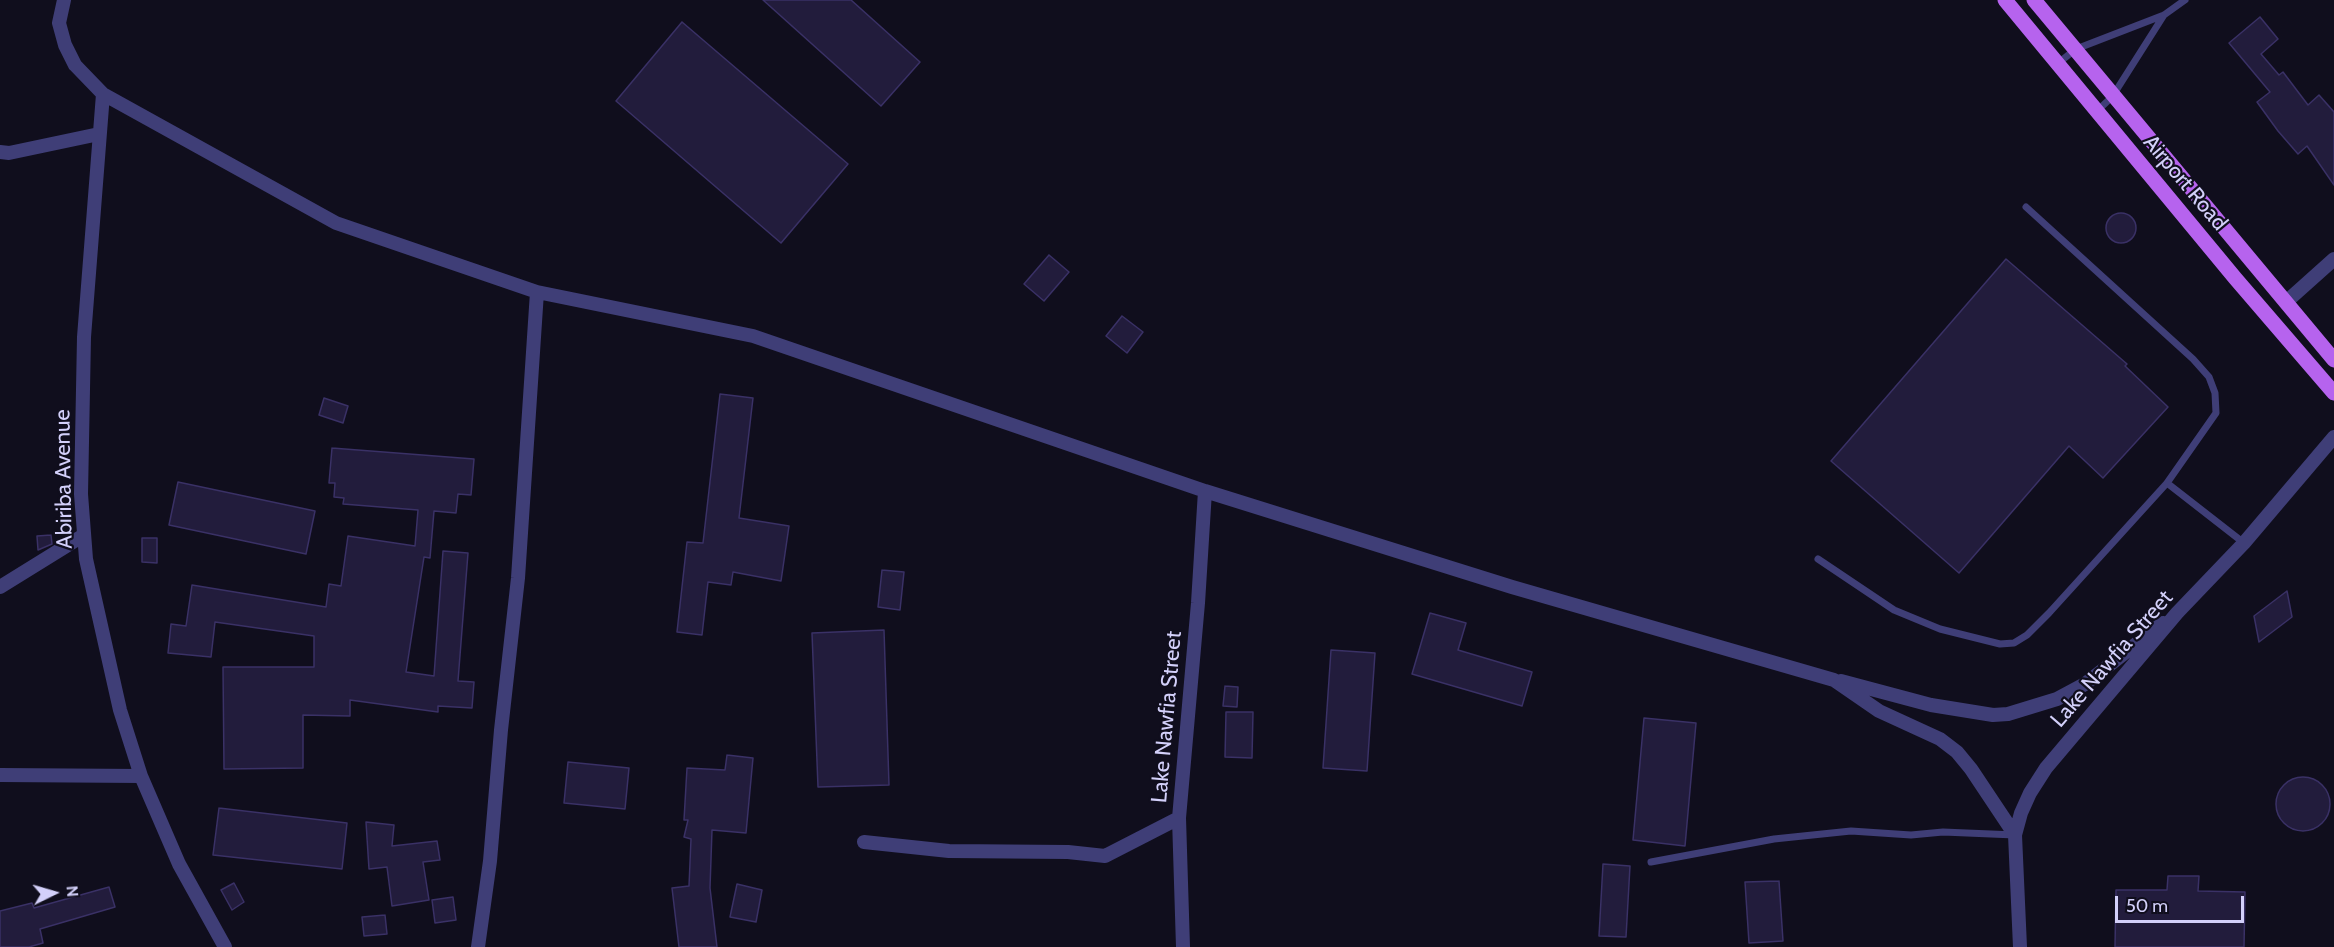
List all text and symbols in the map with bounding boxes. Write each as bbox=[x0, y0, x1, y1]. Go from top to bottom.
street label: Airport Road bbox=[2137, 130, 2233, 236]
street label: Abiriba Avenue bbox=[50, 409, 78, 549]
street label: Lake Nawfia Street bbox=[2045, 585, 2179, 733]
street label: Lake Nawfia Street bbox=[1146, 630, 1188, 804]
north arrow bbox=[24, 863, 84, 923]
scale bar bbox=[2118, 884, 2247, 922]
text: N bbox=[62, 885, 82, 898]
text: 50 m bbox=[2126, 895, 2168, 917]

